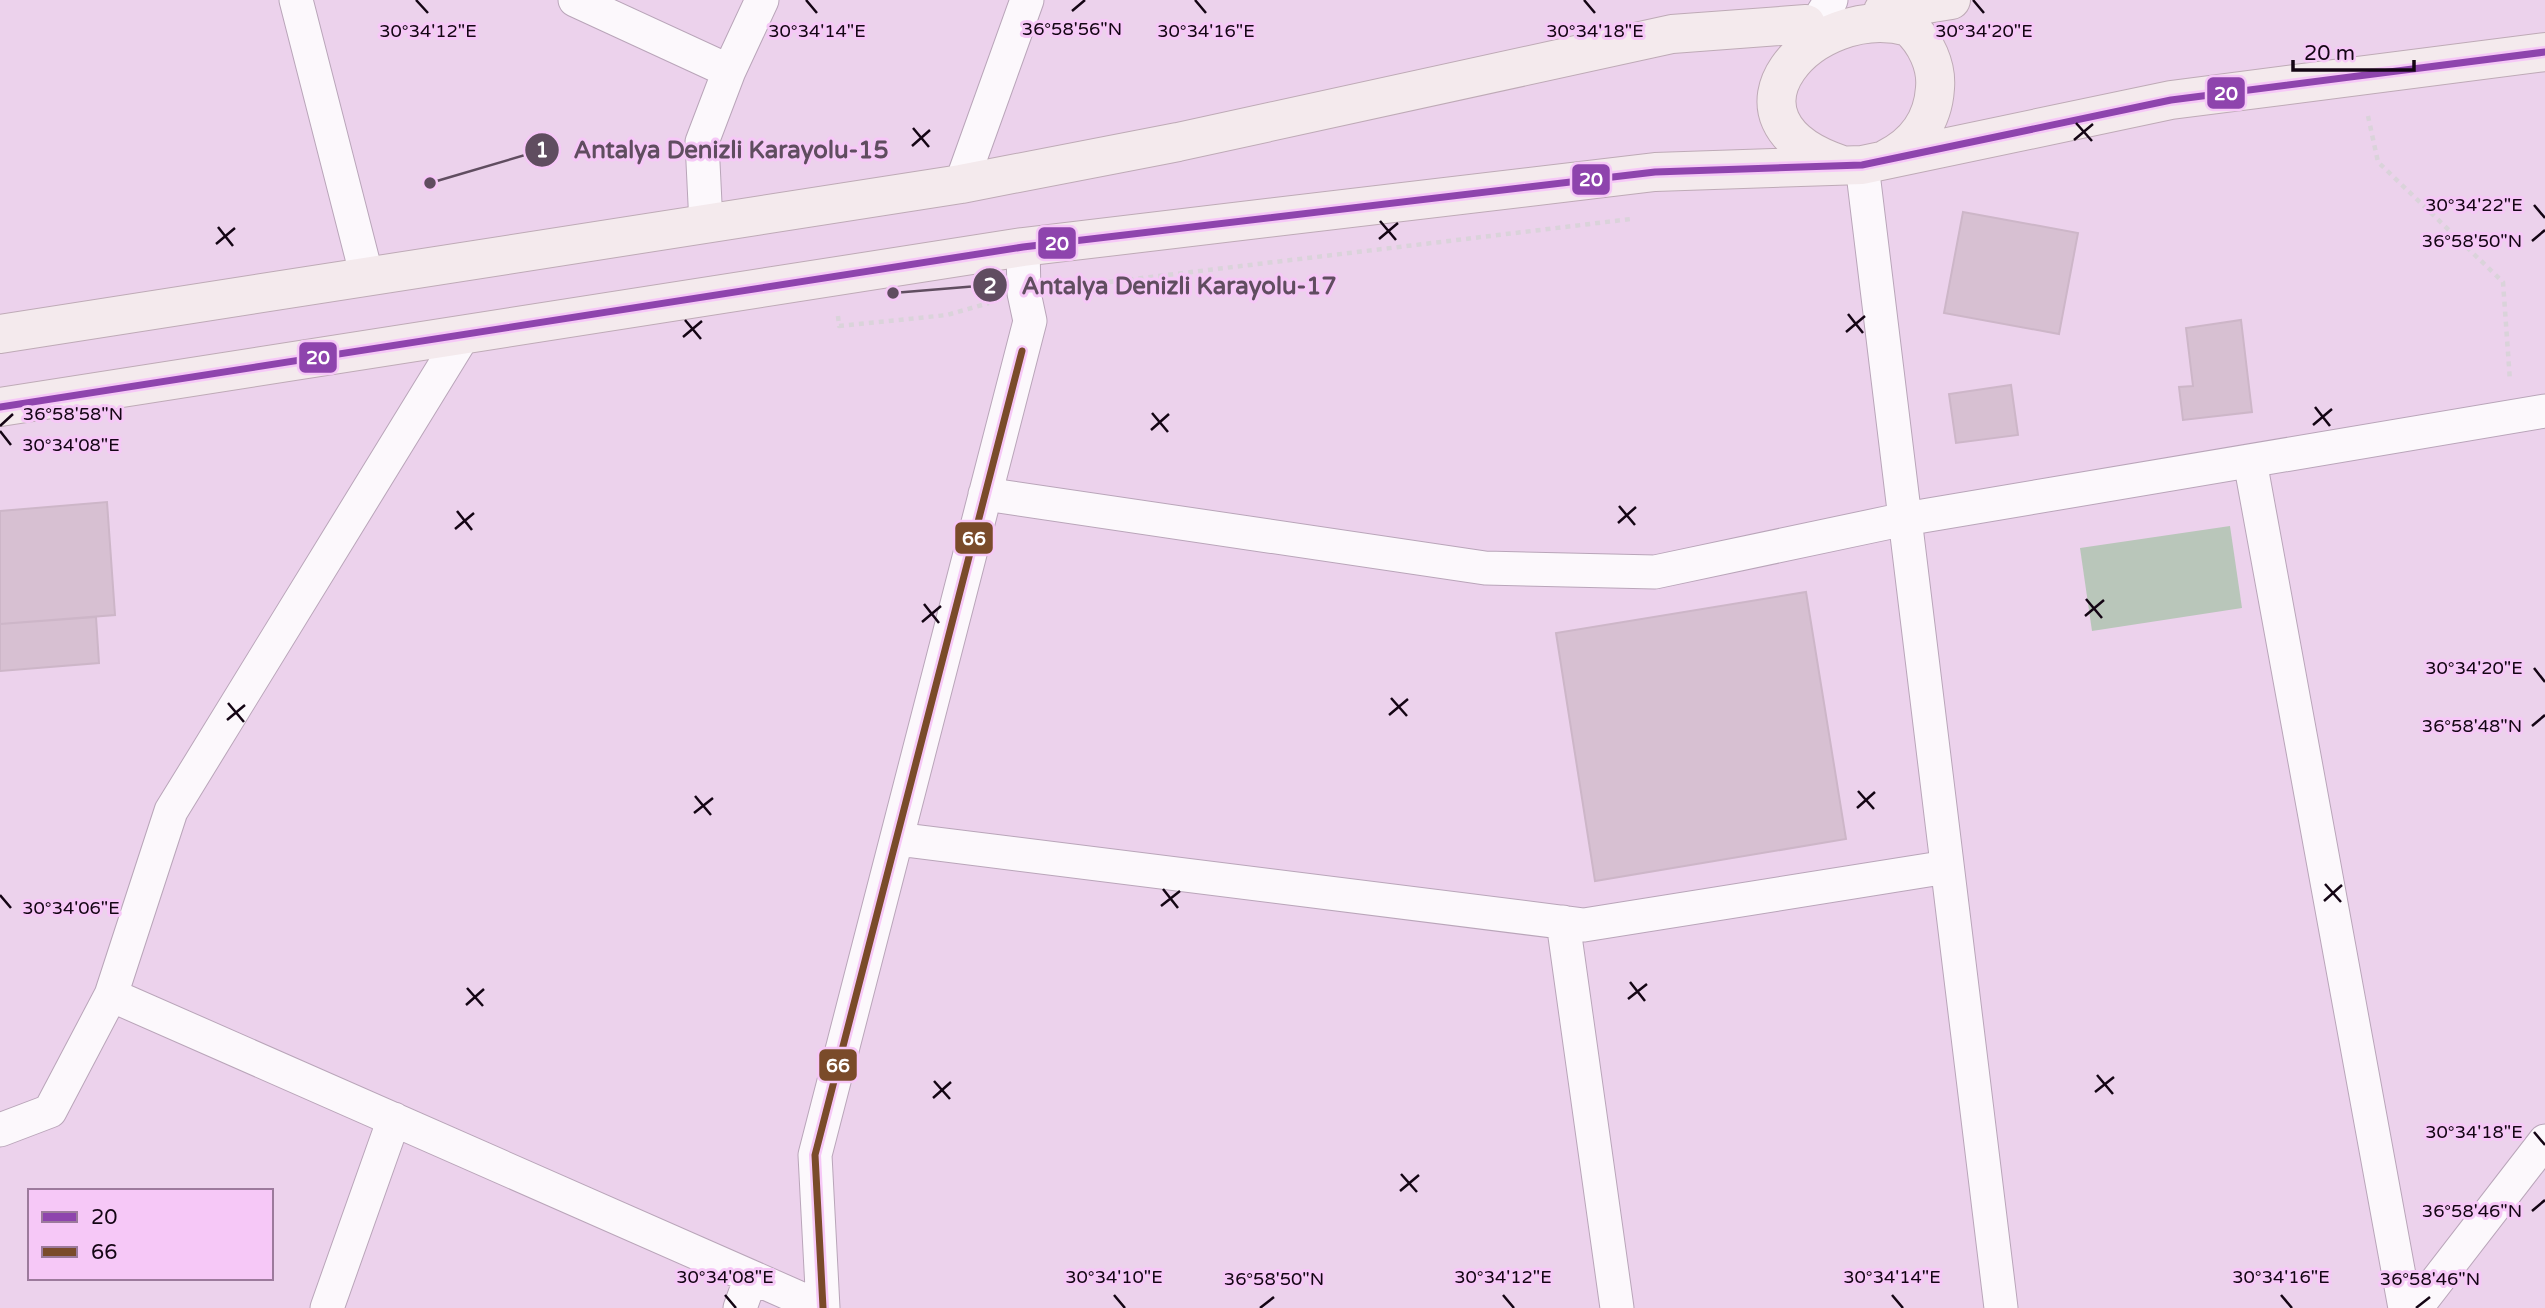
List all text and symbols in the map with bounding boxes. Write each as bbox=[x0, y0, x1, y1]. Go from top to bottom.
text: 36°58'56"N bbox=[1022, 18, 1122, 40]
text: 30°34'12"E bbox=[379, 20, 477, 42]
text: 30°34'14"E bbox=[768, 20, 866, 42]
text: 30°34'16"E bbox=[1157, 20, 1255, 42]
text: 30°34'18"E bbox=[1546, 20, 1644, 42]
text: 30°34'20"E bbox=[1935, 20, 2033, 42]
scale bar bbox=[2293, 28, 2414, 72]
text: 20 m bbox=[2304, 41, 2355, 66]
line badge: 20 bbox=[2206, 76, 2246, 110]
text: 20 bbox=[2214, 83, 2238, 105]
callout: Antalya Denizli Karayolu-15 bbox=[524, 127, 902, 172]
text: Antalya Denizli Karayolu-15 bbox=[574, 136, 888, 165]
text: 1 bbox=[535, 138, 549, 163]
line badge: 20 bbox=[1571, 163, 1611, 196]
text: 20 bbox=[1579, 169, 1603, 191]
text: 30°34'22"E bbox=[2425, 194, 2523, 216]
line badge: 20 bbox=[1037, 226, 1077, 260]
text: 36°58'50"N bbox=[2422, 230, 2522, 252]
text: 20 bbox=[1045, 233, 1069, 255]
callout: Antalya Denizli Karayolu-17 bbox=[972, 263, 1350, 308]
text: Antalya Denizli Karayolu-17 bbox=[1022, 272, 1336, 301]
text: 2 bbox=[983, 274, 997, 299]
line badge: 20 bbox=[298, 341, 338, 374]
text: 20 bbox=[306, 347, 330, 369]
text: 36°58'58"N bbox=[23, 403, 123, 425]
text: 30°34'08"E bbox=[22, 434, 120, 456]
line badge: 66 bbox=[954, 521, 994, 555]
text: 66 bbox=[962, 528, 986, 550]
text: 30°34'20"E bbox=[2425, 657, 2523, 679]
text: 36°58'48"N bbox=[2422, 715, 2522, 737]
text: 30°34'06"E bbox=[22, 897, 120, 919]
line badge: 66 bbox=[818, 1048, 858, 1082]
text: 66 bbox=[826, 1055, 850, 1077]
text: 30°34'18"E bbox=[2425, 1121, 2523, 1143]
legend bbox=[28, 1189, 273, 1280]
text: 36°58'46"N bbox=[2422, 1200, 2522, 1222]
text: 20 bbox=[91, 1205, 117, 1230]
text: 66 bbox=[91, 1240, 117, 1265]
text: 30°34'08"E bbox=[676, 1266, 774, 1288]
text: 30°34'10"E bbox=[1065, 1266, 1163, 1288]
text: 30°34'12"E bbox=[1454, 1266, 1552, 1288]
text: 30°34'14"E bbox=[1843, 1266, 1941, 1288]
text: 30°34'16"E bbox=[2232, 1266, 2330, 1288]
text: 36°58'50"N bbox=[1224, 1268, 1324, 1290]
text: 36°58'46"N bbox=[2380, 1268, 2480, 1290]

